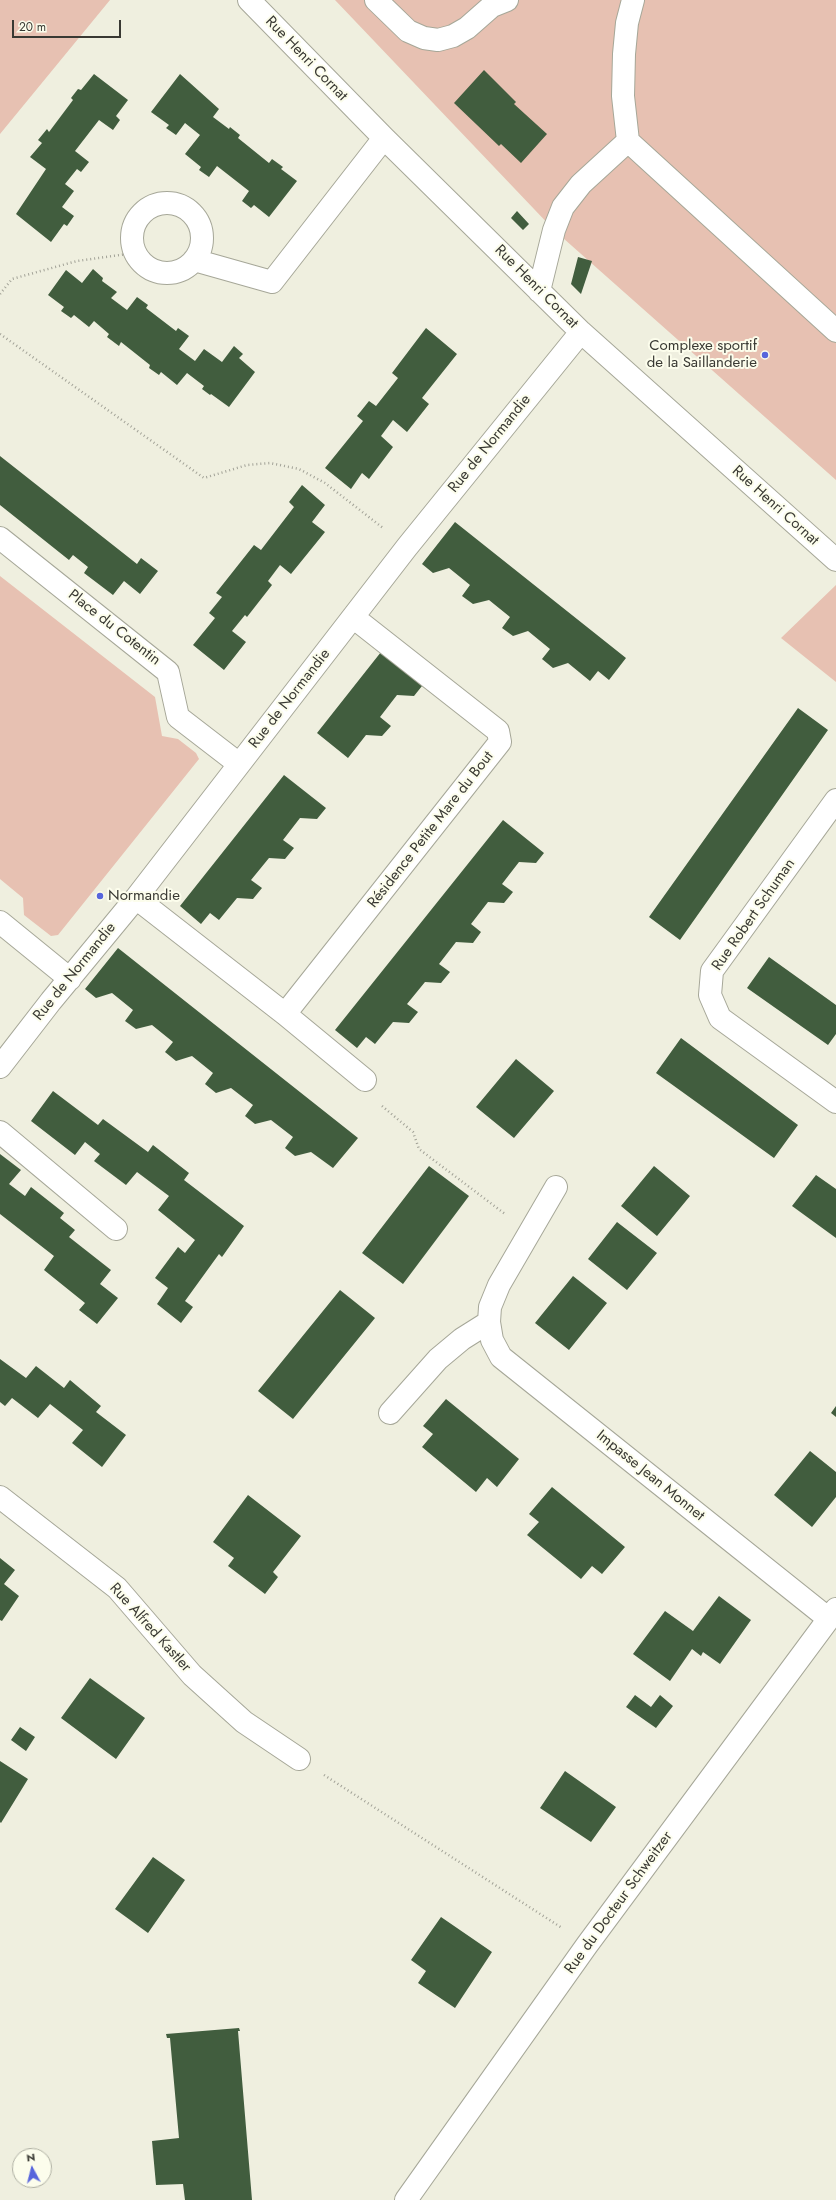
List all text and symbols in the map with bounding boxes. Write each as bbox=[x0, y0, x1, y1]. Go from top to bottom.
scale bar bbox=[14, 12, 123, 38]
street label: Rue Henri Cornat bbox=[261, 13, 351, 105]
text: 20 m bbox=[19, 18, 46, 36]
street label: Rue Henri Cornat bbox=[491, 242, 581, 332]
place label: Complexe sportif de la Saillanderie bbox=[647, 337, 757, 372]
marker: Complexe sportif de la Saillanderie bbox=[760, 350, 770, 360]
street label: Rue de Normandie bbox=[445, 391, 535, 497]
street label: Rue Henri Cornat bbox=[728, 462, 822, 550]
street label: Place du Cotentin bbox=[64, 586, 164, 670]
street label: Rue de Normandie bbox=[246, 646, 334, 752]
street label: Résidence Petite Mare du Bout bbox=[364, 748, 498, 912]
street label: Rue Robert Schuman bbox=[709, 856, 799, 974]
place label: Normandie bbox=[108, 887, 180, 905]
marker: Normandie bbox=[95, 891, 105, 901]
street label: Rue de Normandie bbox=[30, 919, 120, 1025]
street label: Impasse Jean Monnet bbox=[592, 1427, 708, 1525]
street label: Rue Alfred Kastler bbox=[105, 1580, 195, 1676]
street label: Rue du Docteur Schweitzer bbox=[561, 1828, 677, 1978]
north arrow bbox=[12, 2148, 52, 2188]
text: N bbox=[25, 2149, 36, 2166]

